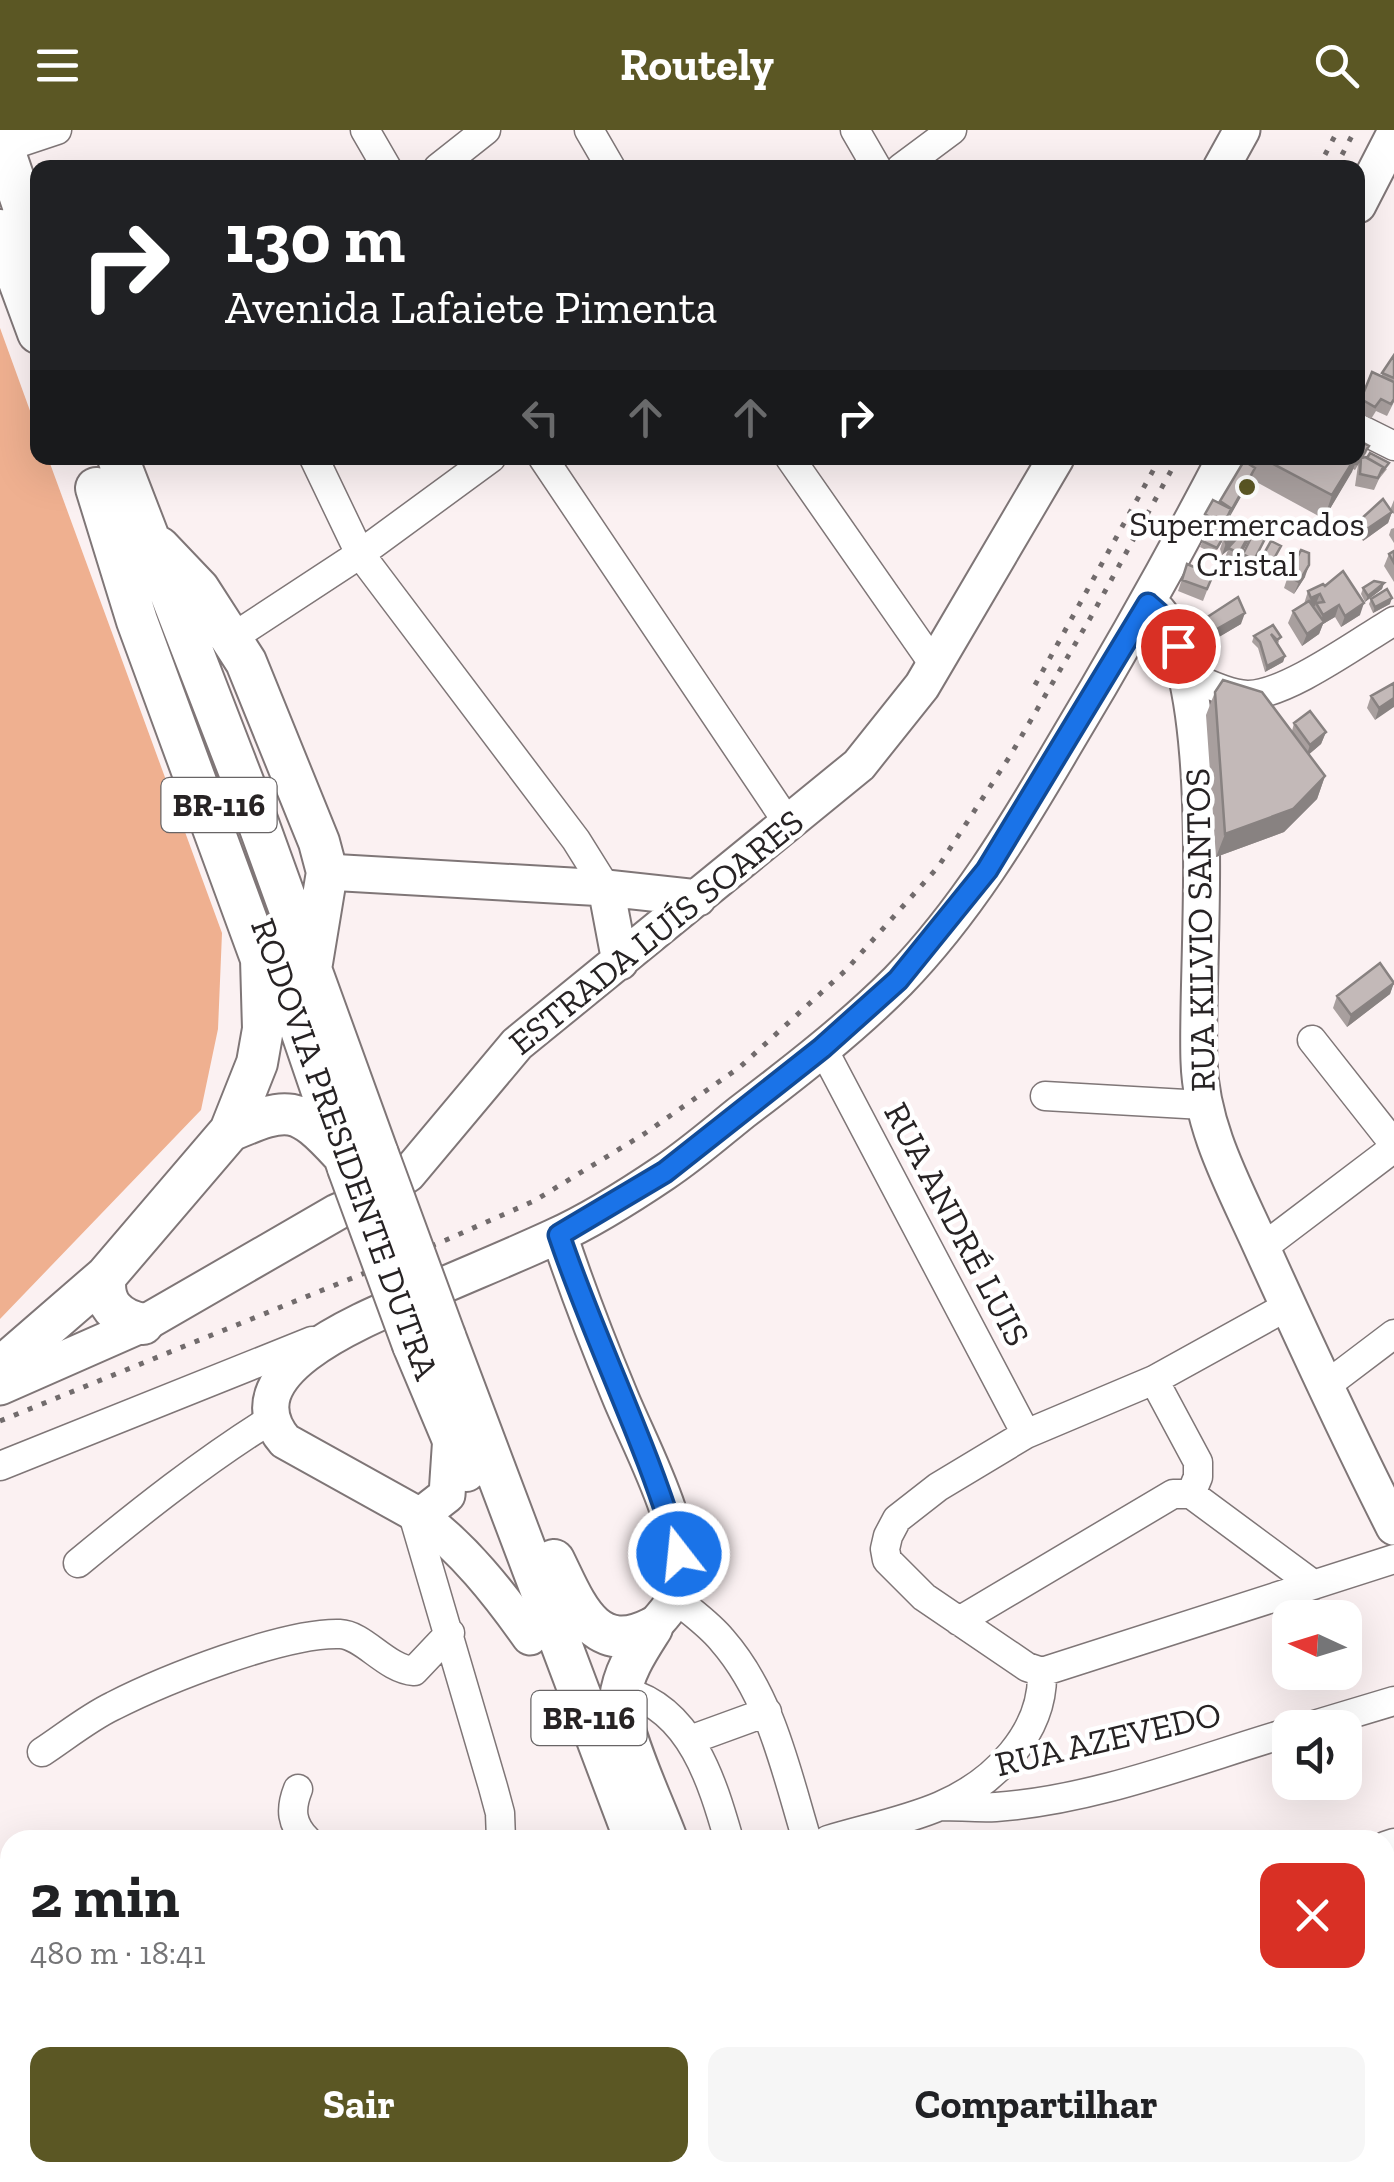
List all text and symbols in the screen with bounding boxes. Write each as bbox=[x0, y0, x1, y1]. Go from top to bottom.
icon: menu bbox=[30, 38, 85, 93]
text: Routely bbox=[620, 38, 774, 92]
icon: search bbox=[1309, 38, 1364, 93]
text: 130 m bbox=[225, 196, 405, 280]
icon: right bbox=[60, 200, 190, 330]
text: Avenida Lafaiete Pimenta bbox=[225, 281, 717, 335]
icon: left bbox=[513, 390, 568, 445]
icon: ahead bbox=[618, 390, 673, 445]
icon: ahead bbox=[723, 390, 778, 445]
icon: right bbox=[828, 390, 883, 445]
marker: Supermercados Cristal bbox=[1236, 476, 1258, 498]
place label: Supermercados Cristal bbox=[1129, 503, 1365, 585]
pin bbox=[1136, 604, 1221, 689]
icon: arrive bbox=[1151, 619, 1206, 674]
street label: RUA KILVIO SANTOS bbox=[1176, 768, 1224, 1092]
road number: BR-116 bbox=[162, 778, 276, 832]
street label: ESTRADA LUÍS SOARES bbox=[500, 800, 812, 1064]
street label: RODOVIA PRESIDENTE DUTRA bbox=[242, 913, 448, 1385]
street label: RUA ANDRÉ LUIS bbox=[875, 1095, 1039, 1353]
position arrow bbox=[627, 1502, 731, 1606]
north arrow bbox=[1272, 1600, 1362, 1690]
map controls bbox=[1272, 1600, 1362, 1800]
road number: BR-116 bbox=[532, 1691, 646, 1745]
street label: RUA AZEVEDO bbox=[991, 1693, 1225, 1785]
button: sound bbox=[1272, 1710, 1362, 1800]
text: 2 min bbox=[30, 1860, 180, 1932]
button: close bbox=[1260, 1863, 1365, 1968]
text: 480 m · 18:41 bbox=[30, 1934, 206, 1972]
button: Sair bbox=[30, 2047, 688, 2162]
button: Compartilhar bbox=[708, 2047, 1365, 2162]

